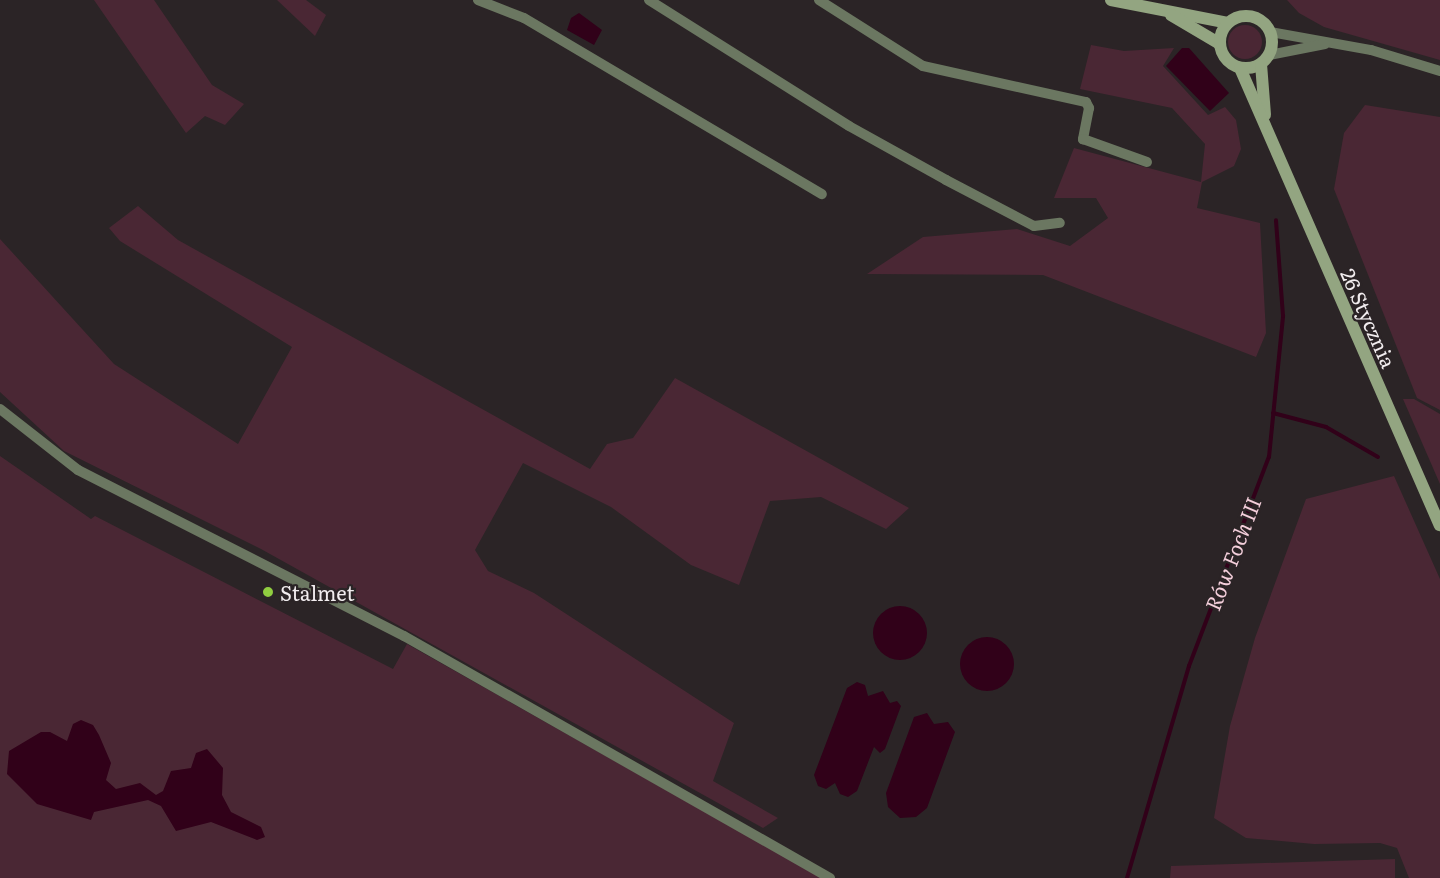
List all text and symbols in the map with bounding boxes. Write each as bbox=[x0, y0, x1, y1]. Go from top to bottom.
street label: 26 Stycznia bbox=[1336, 265, 1402, 371]
water label: Rów Foch III bbox=[1199, 494, 1265, 614]
place label: Stalmet bbox=[280, 580, 354, 604]
marker: Stalmet bbox=[261, 585, 275, 599]

